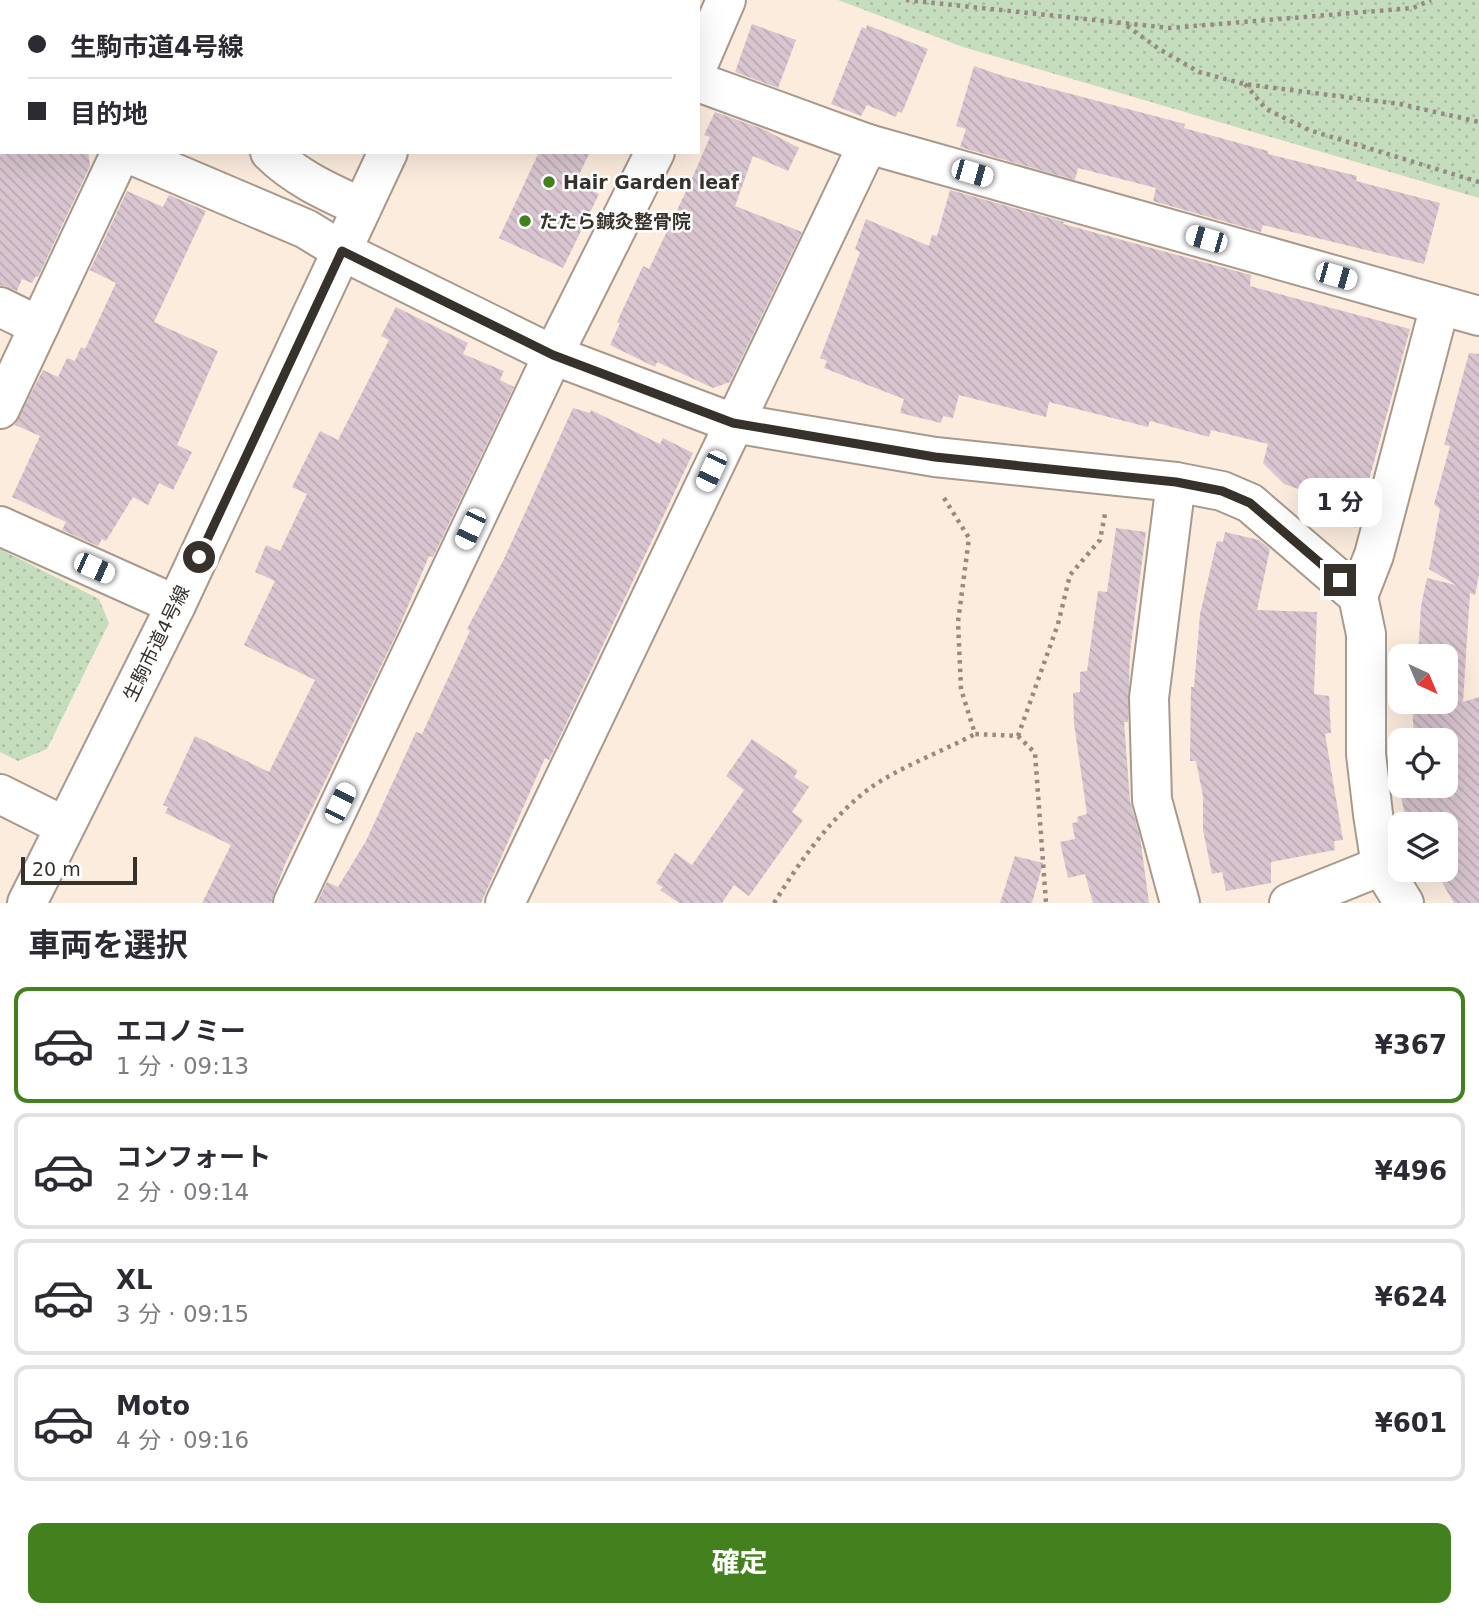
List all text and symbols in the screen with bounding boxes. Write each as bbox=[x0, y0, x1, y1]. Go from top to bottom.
text: 生駒市道4号線 bbox=[70, 32, 244, 62]
text: 目的地 bbox=[70, 99, 148, 129]
car bbox=[949, 157, 996, 189]
place label: Hair Garden leaf bbox=[563, 171, 740, 193]
marker: Hair Garden leaf bbox=[541, 174, 557, 190]
place label: たたら鍼灸整骨院 bbox=[539, 210, 691, 232]
marker: たたら鍼灸整骨院 bbox=[517, 213, 533, 229]
car bbox=[1183, 223, 1230, 255]
car bbox=[1313, 260, 1360, 292]
car bbox=[693, 448, 730, 494]
callout: 1 分 bbox=[1298, 478, 1382, 528]
text: 1 分 bbox=[1316, 489, 1364, 515]
car bbox=[452, 506, 489, 552]
route start bbox=[183, 541, 215, 573]
car bbox=[71, 550, 118, 586]
route end bbox=[1324, 564, 1356, 596]
street label: 生駒市道4号線 bbox=[118, 582, 194, 704]
north arrow bbox=[1388, 644, 1458, 714]
map controls bbox=[1388, 644, 1458, 882]
button: locate bbox=[1388, 728, 1458, 798]
car bbox=[322, 780, 359, 826]
button: layers bbox=[1388, 812, 1458, 882]
scale bar bbox=[21, 854, 136, 886]
text: 20 m bbox=[32, 858, 81, 880]
text: 車両を選択 bbox=[28, 926, 188, 964]
icon: car bbox=[32, 1014, 95, 1077]
text: エコノミー bbox=[116, 1016, 246, 1046]
text: ¥367 bbox=[1375, 1030, 1447, 1060]
text: 1 分 · 09:13 bbox=[116, 1053, 249, 1079]
icon: car bbox=[32, 1140, 95, 1203]
text: コンフォート bbox=[116, 1142, 271, 1172]
text: ¥496 bbox=[1375, 1156, 1447, 1186]
text: 2 分 · 09:14 bbox=[116, 1179, 249, 1205]
text: XL bbox=[116, 1265, 153, 1295]
icon: car bbox=[32, 1266, 95, 1329]
text: ¥624 bbox=[1375, 1282, 1447, 1312]
text: 3 分 · 09:15 bbox=[116, 1301, 249, 1327]
text: Moto bbox=[116, 1391, 190, 1421]
icon: car bbox=[32, 1392, 95, 1455]
text: ¥601 bbox=[1375, 1408, 1447, 1438]
text: 4 分 · 09:16 bbox=[116, 1427, 249, 1453]
button: 確定 bbox=[28, 1523, 1451, 1603]

